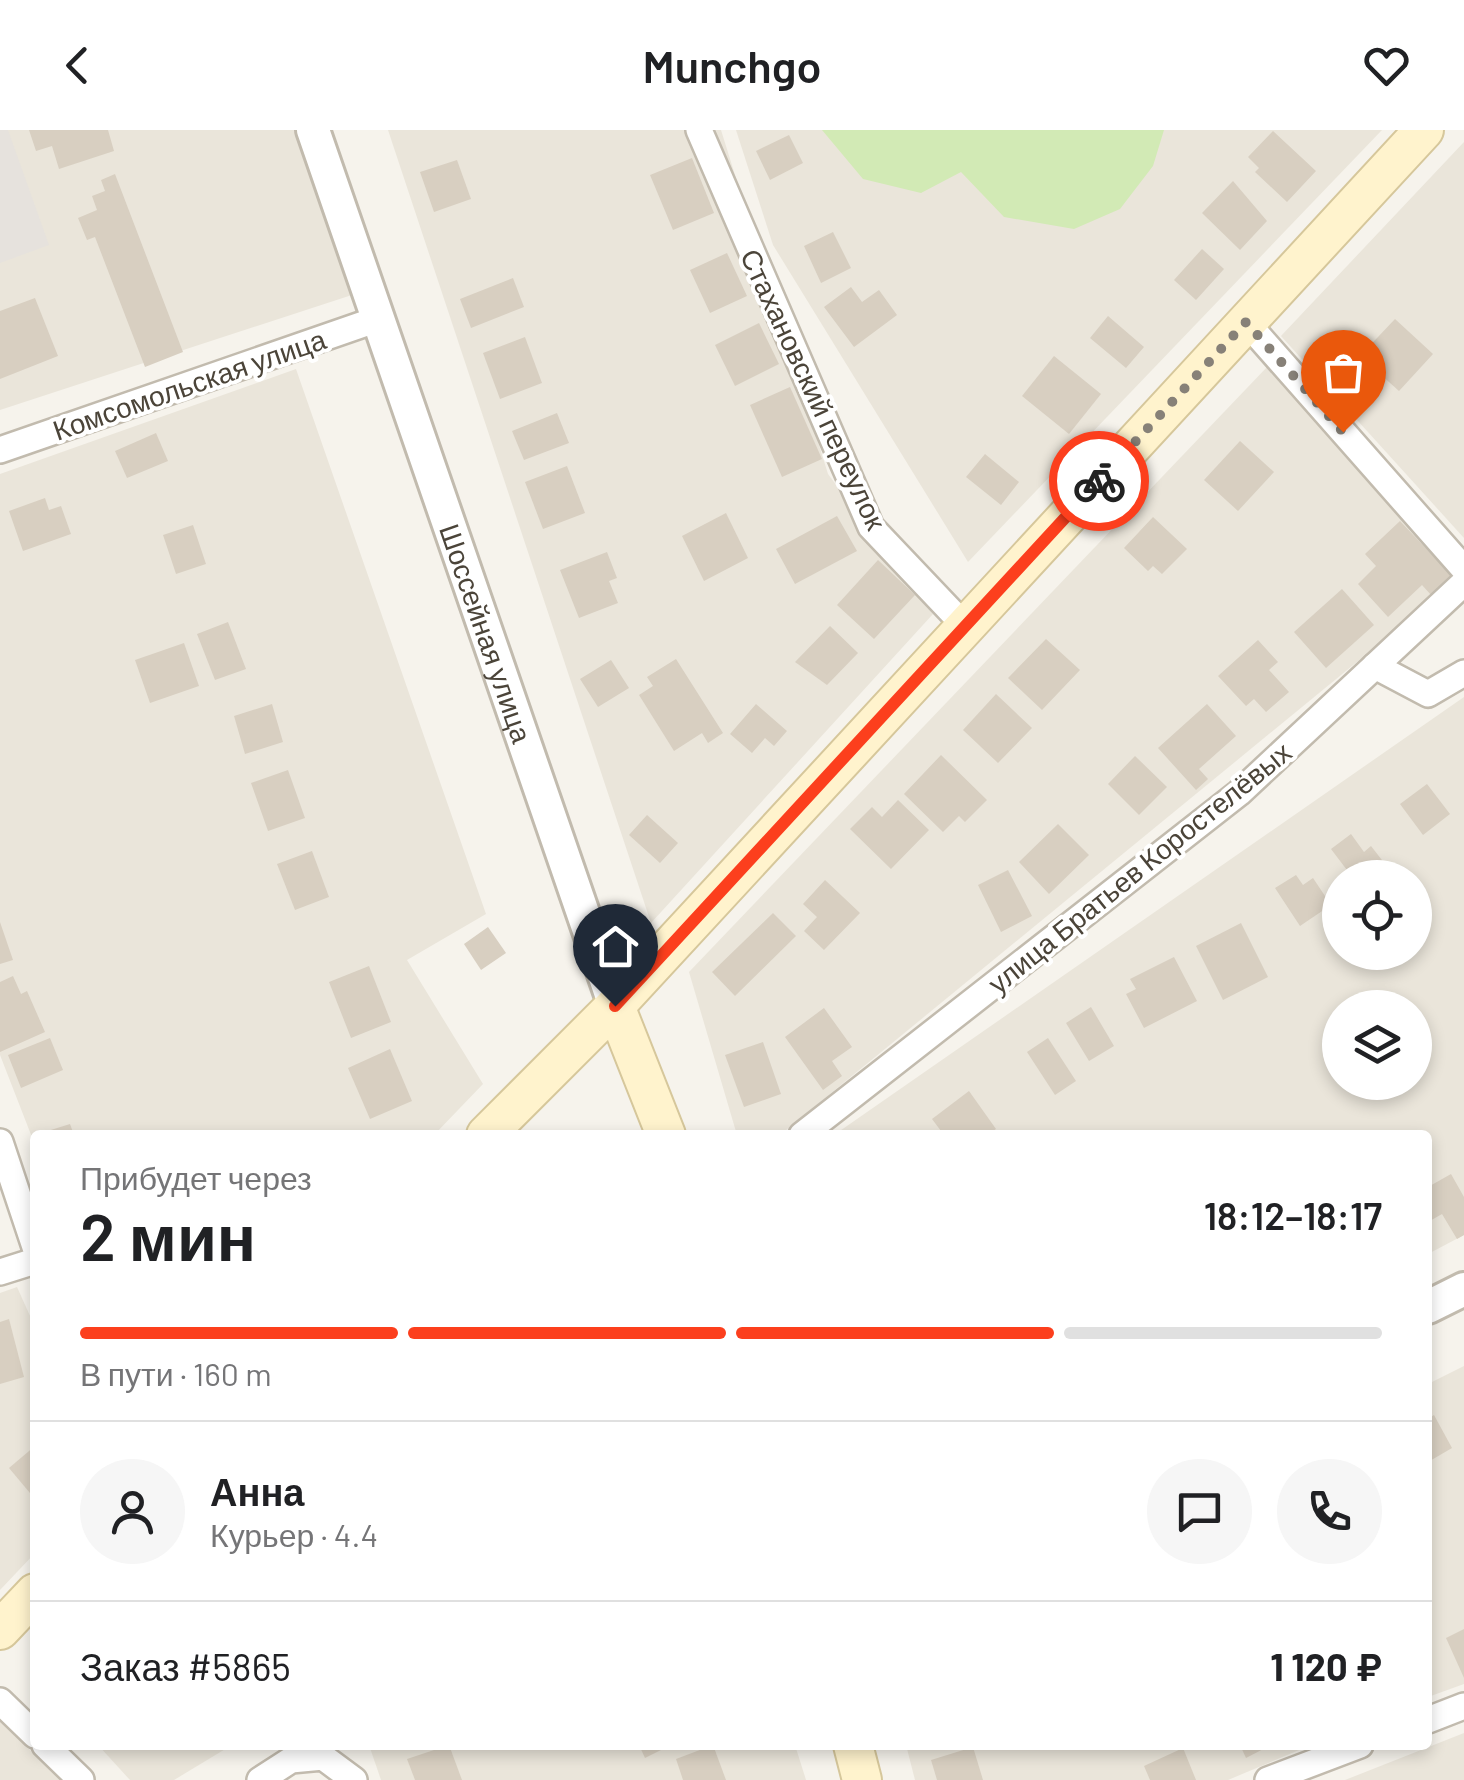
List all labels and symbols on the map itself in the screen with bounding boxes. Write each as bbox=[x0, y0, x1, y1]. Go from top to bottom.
street label: Стахановский переулок bbox=[734, 243, 894, 535]
street label: Комсомольская улица bbox=[48, 321, 330, 447]
pin bbox=[1301, 330, 1386, 433]
courier bbox=[1049, 431, 1149, 531]
street label: Шоссейная улица bbox=[433, 519, 540, 747]
street label: улица Братьев Коростелёвых bbox=[981, 734, 1297, 1000]
pin bbox=[573, 904, 658, 1007]

